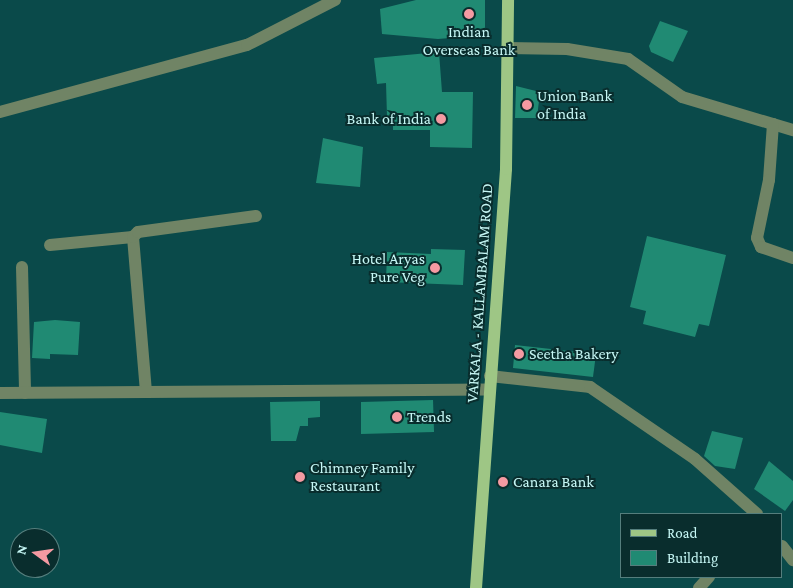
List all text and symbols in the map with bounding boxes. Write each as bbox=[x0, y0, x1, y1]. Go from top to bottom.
marker: Indian Overseas Bank bbox=[463, 8, 475, 20]
place label: Indian Overseas Bank bbox=[423, 22, 515, 60]
place label: Union Bank of India bbox=[537, 86, 612, 124]
marker: Union Bank of India bbox=[521, 99, 533, 111]
place label: Bank of India bbox=[346, 109, 431, 129]
marker: Bank of India bbox=[435, 113, 447, 125]
street label: VARKALA - KALLAMBALAM ROAD bbox=[463, 183, 497, 403]
place label: Hotel Aryas Pure Veg bbox=[351, 249, 425, 287]
marker: Hotel Aryas Pure Veg bbox=[429, 262, 441, 274]
place label: Seetha Bakery bbox=[529, 344, 619, 364]
marker: Seetha Bakery bbox=[513, 348, 525, 360]
place label: Trends bbox=[407, 407, 451, 427]
marker: Trends bbox=[391, 411, 403, 423]
place label: Chimney Family Restaurant bbox=[310, 458, 415, 496]
marker: Chimney Family Restaurant bbox=[294, 471, 306, 483]
place label: Canara Bank bbox=[513, 472, 594, 492]
marker: Canara Bank bbox=[497, 476, 509, 488]
legend bbox=[620, 513, 783, 578]
text: Road bbox=[667, 525, 697, 541]
north arrow bbox=[10, 528, 60, 578]
text: N bbox=[12, 543, 30, 556]
text: Building bbox=[667, 550, 718, 566]

